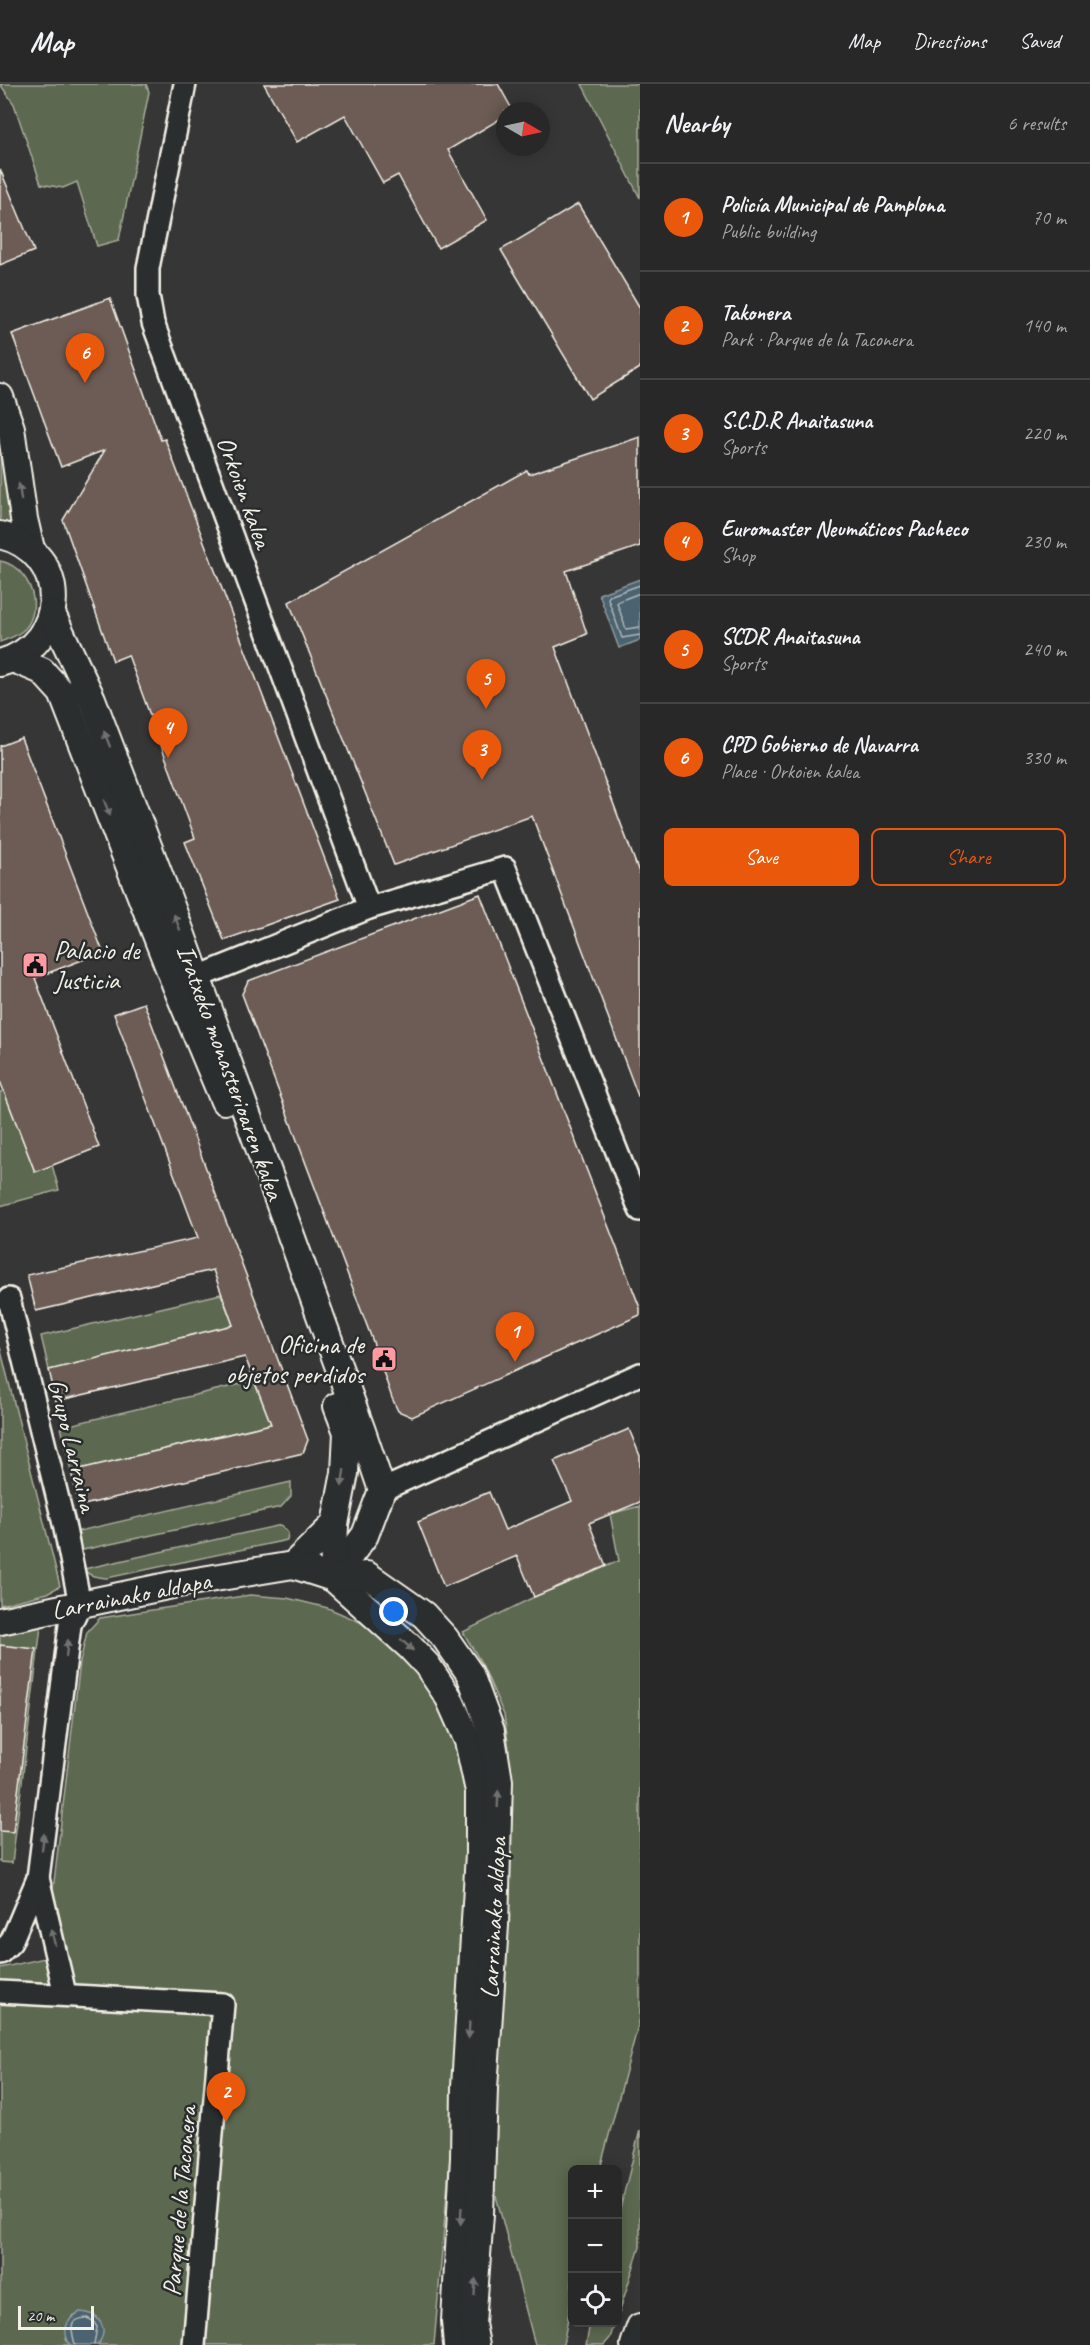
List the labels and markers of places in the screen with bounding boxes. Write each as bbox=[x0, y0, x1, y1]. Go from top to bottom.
pin: 6 bbox=[66, 334, 104, 383]
pin: 5 bbox=[466, 660, 506, 709]
pin: 4 bbox=[148, 708, 188, 758]
pin: 3 bbox=[462, 730, 502, 780]
place label: Palacio de Justicia bbox=[52, 934, 141, 997]
public building icon: Palacio de Justicia bbox=[20, 950, 50, 980]
pin: 1 bbox=[496, 1312, 534, 1362]
place label: Oficina de objetos perdidos bbox=[226, 1328, 366, 1391]
public building icon: Oficina de objetos perdidos bbox=[369, 1344, 399, 1374]
pin: 2 bbox=[206, 2072, 246, 2122]

